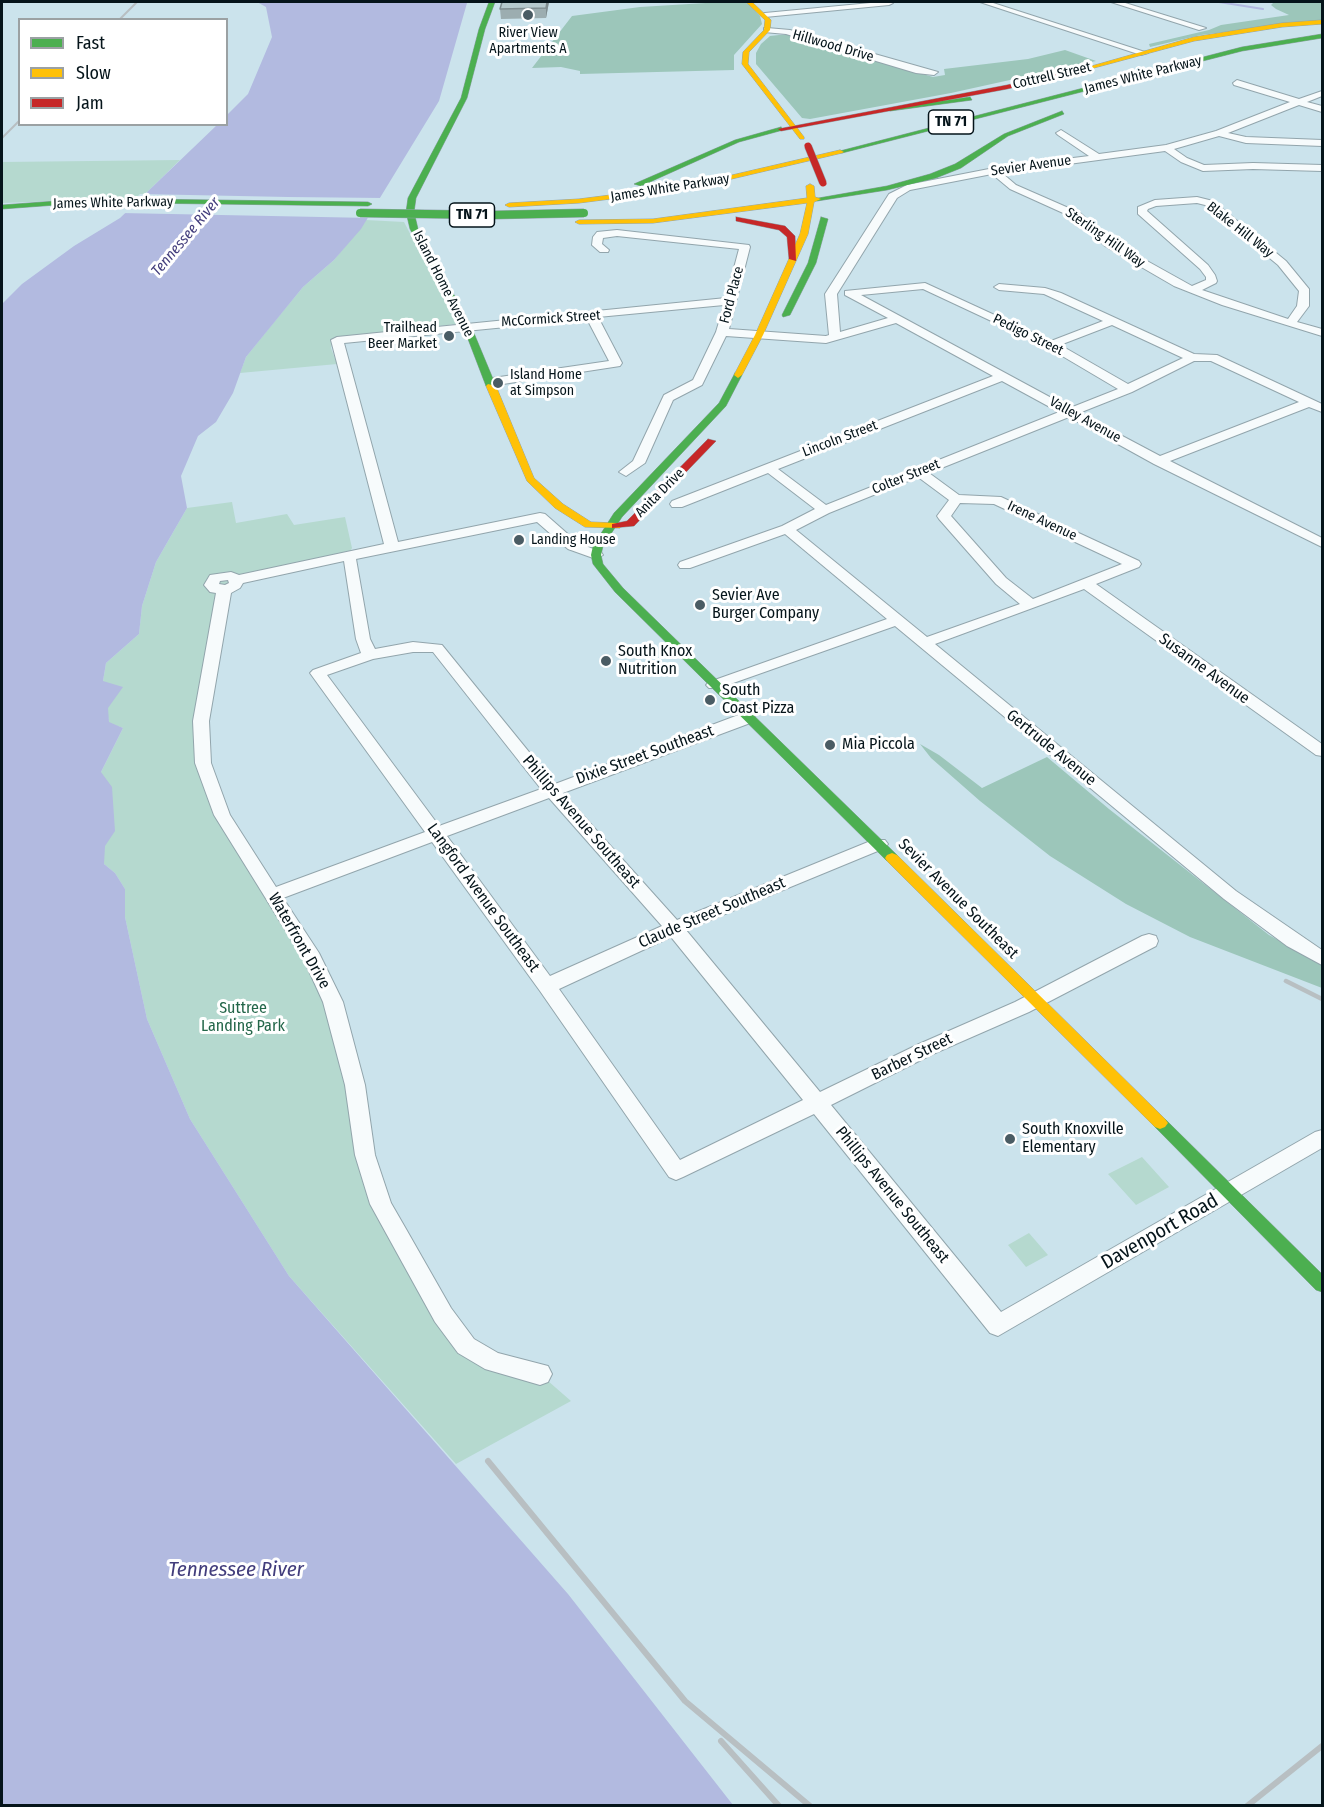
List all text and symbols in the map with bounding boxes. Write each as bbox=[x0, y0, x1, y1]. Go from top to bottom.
marker: River View Apartments A bbox=[521, 8, 535, 22]
legend bbox=[18, 18, 228, 126]
place label: River View Apartments A bbox=[489, 25, 567, 57]
street label: Hillwood Drive bbox=[790, 26, 876, 66]
text: Fast bbox=[76, 32, 105, 54]
street label: James White Parkway bbox=[1083, 52, 1203, 98]
street label: Cottrell Street bbox=[1011, 59, 1093, 93]
text: Slow bbox=[76, 62, 111, 84]
text: Jam bbox=[76, 92, 104, 114]
road number: TN 71 bbox=[928, 110, 974, 134]
street label: Sevier Avenue bbox=[990, 152, 1072, 180]
street label: James White Parkway bbox=[609, 170, 731, 206]
street label: James White Parkway bbox=[53, 194, 173, 212]
water label: Tennessee River bbox=[148, 194, 224, 280]
street label: Blake Hill Way bbox=[1203, 199, 1277, 261]
road number: TN 71 bbox=[450, 203, 494, 227]
street label: Sterling Hill Way bbox=[1062, 204, 1148, 272]
street label: Island Home Avenue bbox=[409, 228, 477, 340]
street label: Ford Place bbox=[716, 265, 748, 325]
street label: McCormick Street bbox=[501, 307, 601, 331]
street label: Pedigo Street bbox=[990, 311, 1066, 359]
place label: Trailhead Beer Market bbox=[368, 320, 437, 352]
marker: Trailhead Beer Market bbox=[442, 329, 456, 343]
place label: Island Home at Simpson bbox=[510, 367, 582, 400]
marker: Island Home at Simpson bbox=[491, 376, 505, 390]
street label: Valley Avenue bbox=[1046, 393, 1124, 447]
street label: Lincoln Street bbox=[800, 417, 880, 461]
street label: Colter Street bbox=[870, 456, 942, 498]
street label: Anita Drive bbox=[632, 465, 688, 521]
street label: Irene Avenue bbox=[1005, 498, 1079, 544]
place label: Landing House bbox=[531, 532, 616, 548]
marker: Landing House bbox=[512, 533, 526, 547]
place label: Sevier Ave Burger Company bbox=[712, 586, 819, 624]
marker: Sevier Ave Burger Company bbox=[693, 598, 707, 612]
street label: Susanne Avenue bbox=[1155, 630, 1253, 708]
place label: South Knox Nutrition bbox=[618, 642, 692, 680]
marker: South Knox Nutrition bbox=[599, 654, 613, 668]
place label: South Coast Pizza bbox=[722, 681, 794, 719]
marker: South Coast Pizza bbox=[703, 693, 717, 707]
street label: Gertrude Avenue bbox=[1002, 706, 1100, 790]
street label: Dixie Street Southeast bbox=[574, 721, 716, 789]
place label: Mia Piccola bbox=[842, 735, 915, 755]
marker: Mia Piccola bbox=[823, 738, 837, 752]
street label: Phillips Avenue Southeast bbox=[518, 752, 644, 892]
street label: Langford Avenue Southeast bbox=[423, 820, 543, 976]
street label: Sevier Avenue Southeast bbox=[894, 835, 1022, 963]
street label: Claude Street Southeast bbox=[636, 873, 788, 953]
street label: Waterfront Drive bbox=[264, 890, 334, 992]
park label: Suttree Landing Park bbox=[201, 999, 285, 1037]
street label: Barber Street bbox=[869, 1029, 955, 1085]
place label: South Knoxville Elementary bbox=[1022, 1120, 1124, 1158]
street label: Phillips Avenue Southeast bbox=[831, 1123, 953, 1267]
marker: South Knoxville Elementary bbox=[1003, 1132, 1017, 1146]
street label: Davenport Road bbox=[1097, 1189, 1223, 1275]
water label: Tennessee River bbox=[168, 1557, 304, 1583]

